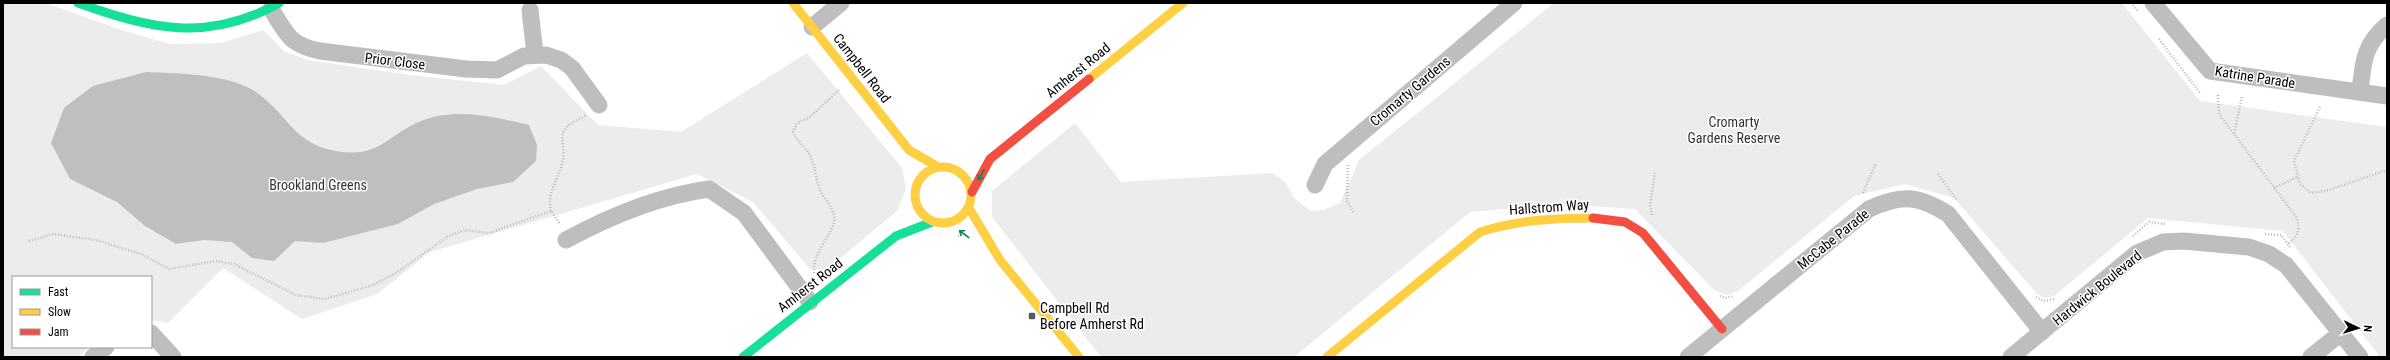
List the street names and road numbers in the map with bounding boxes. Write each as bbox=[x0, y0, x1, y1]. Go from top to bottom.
street label: Campbell Road bbox=[830, 30, 894, 106]
street label: Amherst Road bbox=[1043, 39, 1113, 101]
street label: Prior Close bbox=[364, 49, 427, 73]
street label: Cromarty Gardens bbox=[1367, 53, 1453, 129]
street label: Katrine Parade bbox=[2214, 63, 2297, 91]
street label: Hallstrom Way bbox=[1508, 196, 1590, 218]
street label: McCabe Parade bbox=[1794, 205, 1872, 273]
street label: Hardwick Boulevard bbox=[2049, 247, 2145, 329]
street label: Amherst Road bbox=[774, 255, 846, 315]

